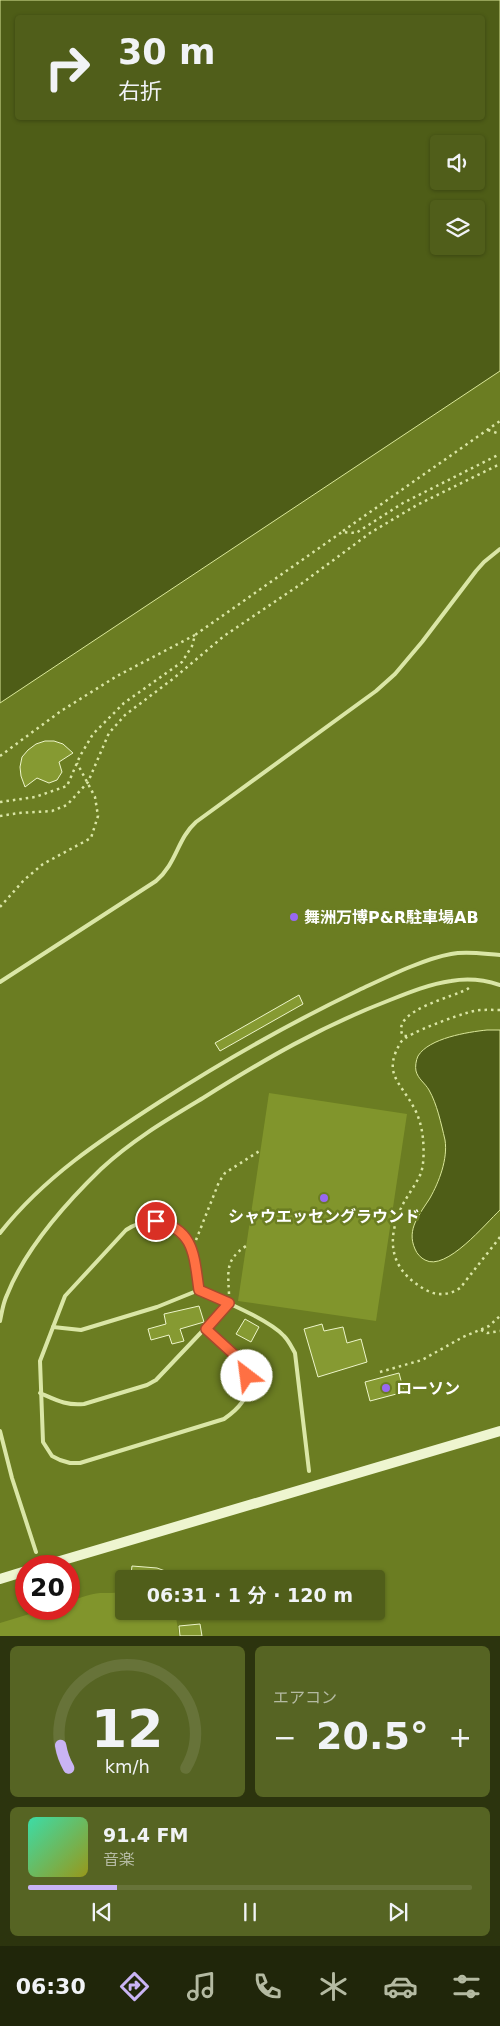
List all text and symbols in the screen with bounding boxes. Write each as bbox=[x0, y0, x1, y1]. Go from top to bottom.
text: 30 m bbox=[118, 32, 215, 72]
icon: right bbox=[35, 35, 100, 100]
text: 右折 bbox=[118, 79, 162, 104]
map controls bbox=[430, 135, 485, 255]
button: sound bbox=[430, 135, 485, 190]
button: layers bbox=[430, 200, 485, 255]
place label: 舞洲万博P&R駐車場AB bbox=[304, 908, 479, 927]
marker: 舞洲万博P&R駐車場AB bbox=[288, 911, 300, 923]
marker: シャウエッセングラウンド bbox=[318, 1192, 330, 1204]
pin bbox=[135, 1200, 177, 1242]
icon: arrive bbox=[142, 1207, 170, 1235]
place label: シャウエッセングラウンド bbox=[228, 1207, 420, 1226]
position arrow bbox=[220, 1349, 272, 1401]
place label: ローソン bbox=[396, 1379, 460, 1398]
marker: ローソン bbox=[380, 1382, 392, 1394]
speed limit sign: 20 bbox=[15, 1555, 80, 1620]
text: 06:31 · 1 分 · 120 m bbox=[147, 1584, 353, 1606]
text: エアコン bbox=[273, 1688, 337, 1707]
text: 12 bbox=[91, 1699, 164, 1759]
text: 20.5° bbox=[316, 1714, 429, 1758]
text: − bbox=[273, 1721, 296, 1754]
text: + bbox=[449, 1721, 472, 1754]
text: km/h bbox=[105, 1756, 150, 1777]
text: 91.4 FM bbox=[103, 1824, 188, 1846]
text: 音楽 bbox=[103, 1850, 135, 1869]
icon: previous bbox=[88, 1898, 116, 1926]
icon: pause bbox=[236, 1898, 264, 1926]
icon: next bbox=[384, 1898, 412, 1926]
icon: directions bbox=[117, 1969, 152, 2004]
icon: music bbox=[184, 1969, 219, 2004]
icon: phone bbox=[250, 1969, 285, 2004]
icon: climate bbox=[316, 1969, 351, 2004]
icon: car bbox=[383, 1969, 418, 2004]
icon: filters bbox=[449, 1969, 484, 2004]
text: 06:30 bbox=[16, 1974, 86, 1999]

